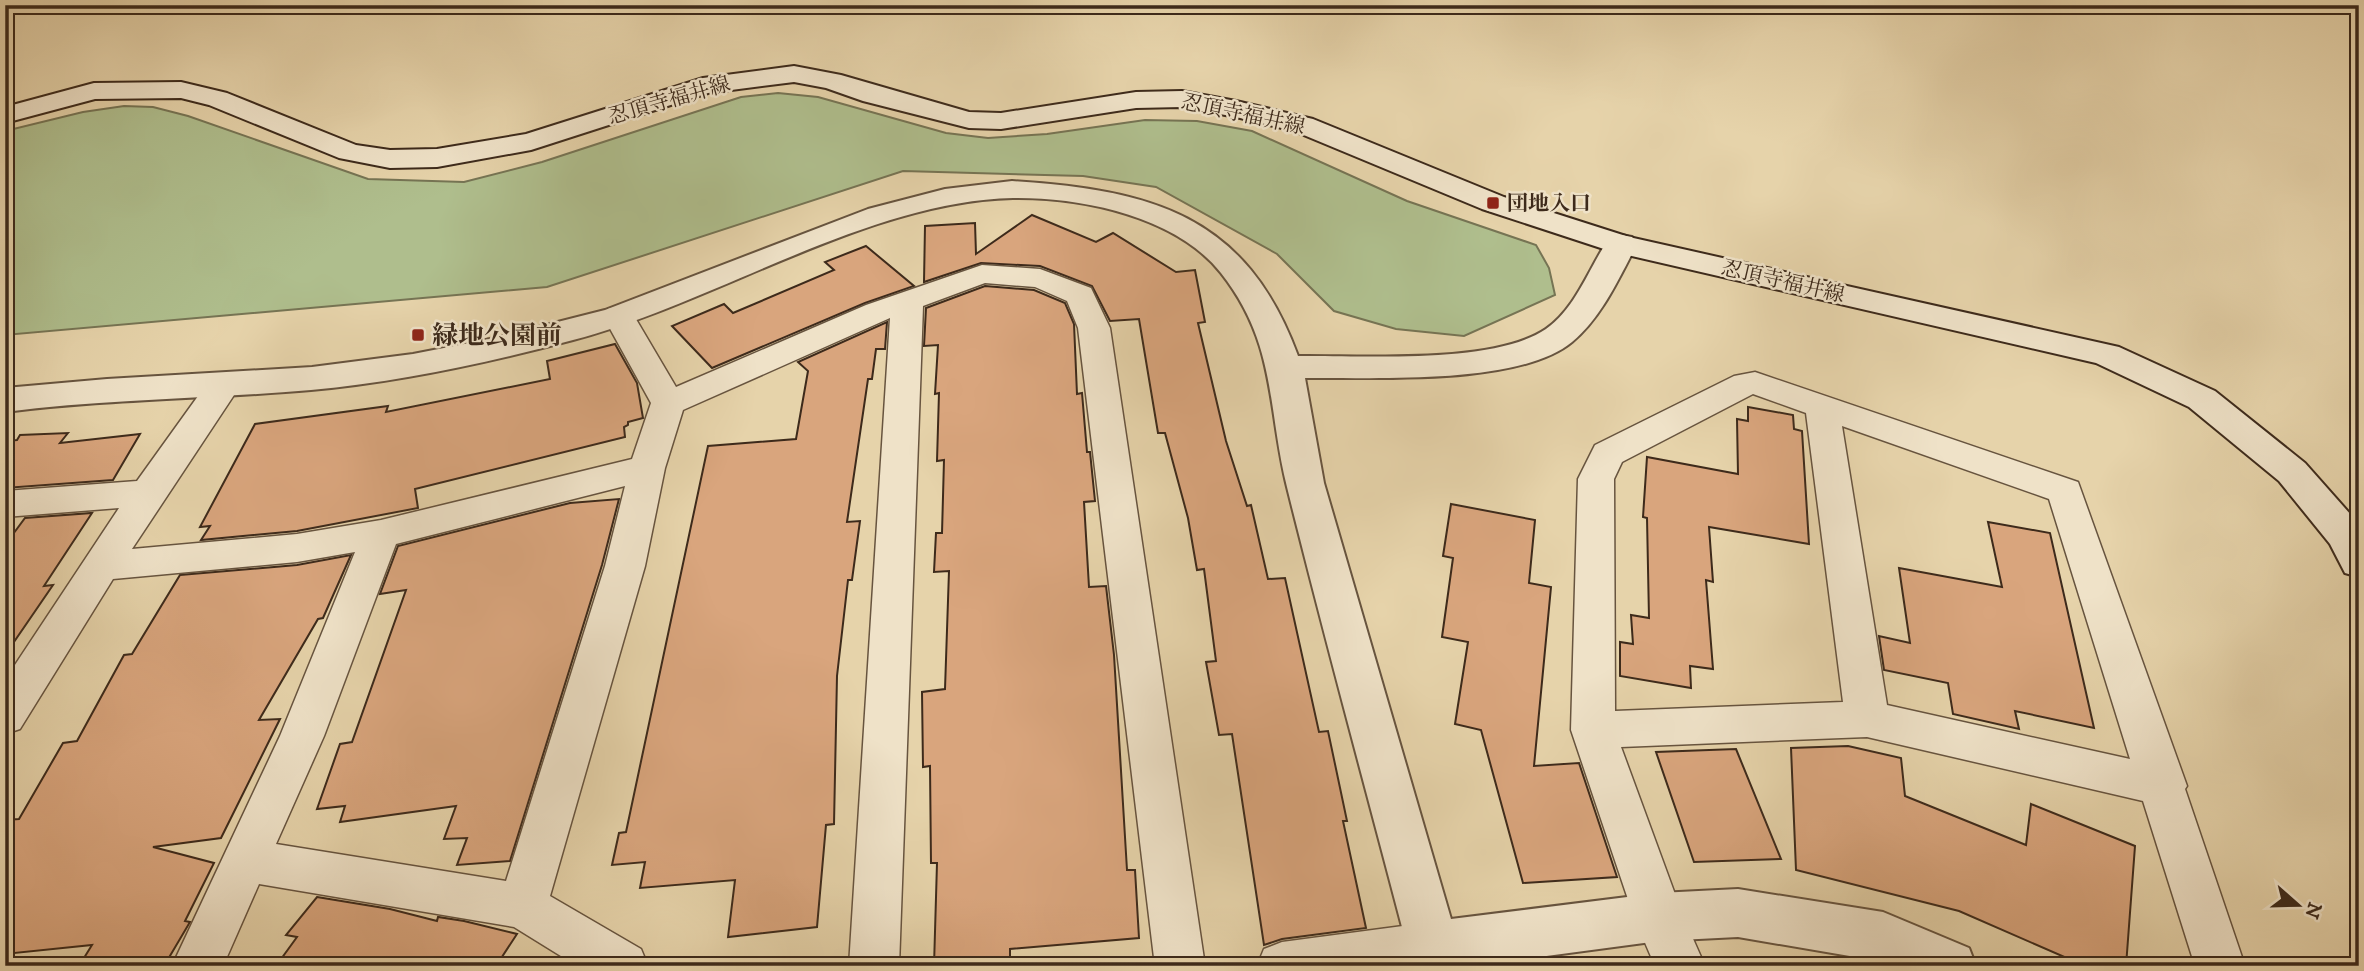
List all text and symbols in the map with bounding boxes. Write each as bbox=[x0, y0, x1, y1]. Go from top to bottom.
street label: 忍頂寺福井線 bbox=[605, 71, 733, 131]
street label: 忍頂寺福井線 bbox=[1178, 89, 1307, 141]
place label: 団地入口 bbox=[1507, 191, 1591, 217]
marker: 団地入口 bbox=[1485, 195, 1501, 211]
street label: 忍頂寺福井線 bbox=[1718, 255, 1847, 309]
place label: 緑地公園前 bbox=[432, 320, 562, 353]
marker: 緑地公園前 bbox=[410, 327, 426, 343]
north arrow bbox=[2262, 870, 2332, 940]
text: N bbox=[2299, 899, 2326, 922]

